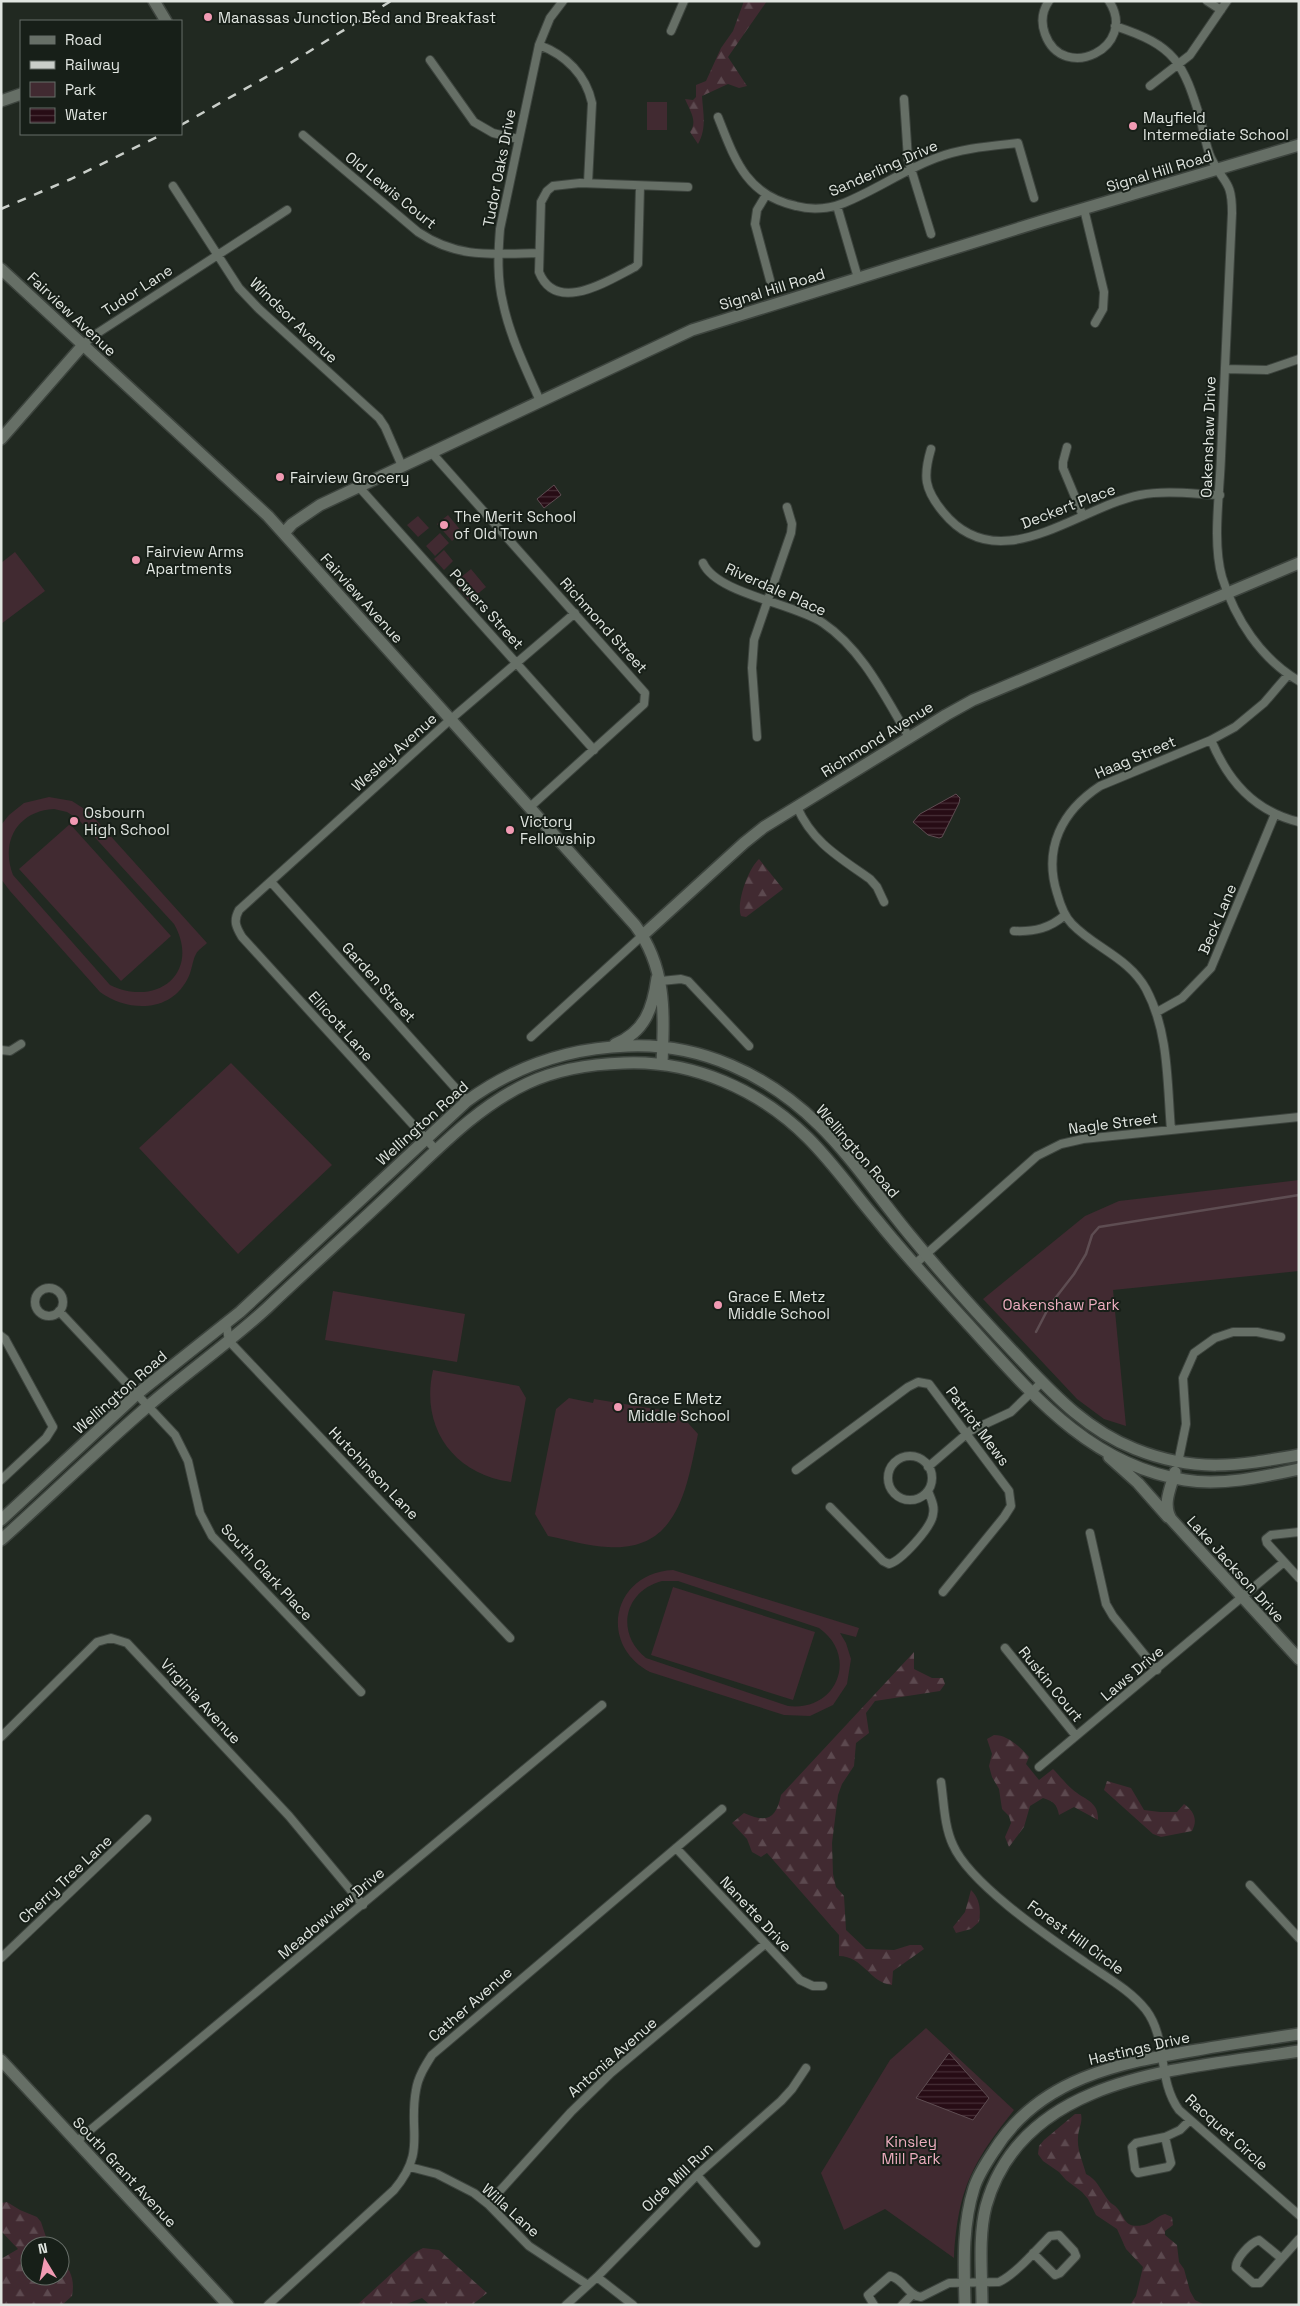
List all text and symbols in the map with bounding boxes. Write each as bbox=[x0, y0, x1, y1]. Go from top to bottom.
place label: Manassas Junction Bed and Breakfast bbox=[218, 8, 496, 27]
marker: Manassas Junction Bed and Breakfast bbox=[202, 11, 214, 23]
legend bbox=[20, 20, 182, 135]
text: Road bbox=[65, 30, 102, 49]
text: Railway bbox=[65, 55, 120, 74]
text: Park bbox=[65, 80, 96, 99]
text: Water bbox=[65, 105, 108, 124]
street label: Tudor Oaks Drive bbox=[478, 107, 520, 228]
place label: Mayfield Intermediate School bbox=[1143, 108, 1289, 144]
marker: Mayfield Intermediate School bbox=[1127, 120, 1139, 132]
street label: Sanderling Drive bbox=[826, 135, 940, 201]
street label: Signal Hill Road bbox=[1104, 146, 1214, 196]
street label: Old Lewis Court bbox=[341, 147, 441, 233]
street label: Tudor Lane bbox=[98, 260, 176, 320]
street label: Signal Hill Road bbox=[717, 264, 827, 314]
street label: Fairview Avenue bbox=[23, 268, 121, 360]
street label: Windsor Avenue bbox=[246, 273, 342, 367]
street label: Oakenshaw Drive bbox=[1196, 376, 1220, 498]
place label: Fairview Grocery bbox=[290, 468, 410, 487]
marker: Fairview Grocery bbox=[274, 471, 286, 483]
street label: Deckert Place bbox=[1018, 479, 1118, 533]
place label: The Merit School of Old Town bbox=[454, 507, 576, 543]
marker: The Merit School of Old Town bbox=[438, 519, 450, 531]
place label: Fairview Arms Apartments bbox=[146, 542, 244, 578]
street label: Fairview Avenue bbox=[316, 549, 408, 647]
marker: Fairview Arms Apartments bbox=[130, 554, 142, 566]
street label: Riverdale Place bbox=[722, 558, 830, 620]
street label: Powers Street bbox=[446, 565, 528, 653]
street label: Richmond Street bbox=[556, 573, 652, 677]
street label: Richmond Avenue bbox=[817, 697, 937, 781]
street label: Wesley Avenue bbox=[347, 709, 441, 795]
street label: Haag Street bbox=[1092, 731, 1178, 783]
place label: Osbourn High School bbox=[84, 803, 170, 839]
place label: Victory Fellowship bbox=[520, 812, 596, 848]
marker: Osbourn High School bbox=[68, 815, 80, 827]
marker: Victory Fellowship bbox=[504, 824, 516, 836]
street label: Beck Lane bbox=[1194, 881, 1240, 957]
street label: Garden Street bbox=[338, 938, 420, 1026]
street label: Ellicott Lane bbox=[304, 987, 378, 1065]
street label: Wellington Road bbox=[372, 1077, 472, 1169]
street label: Wellington Road bbox=[812, 1100, 904, 1202]
street label: Nagle Street bbox=[1067, 1108, 1159, 1138]
place label: Grace E. Metz Middle School bbox=[728, 1287, 830, 1323]
park label: Oakenshaw Park bbox=[1002, 1295, 1120, 1314]
marker: Grace E. Metz Middle School bbox=[712, 1299, 724, 1311]
street label: Wellington Road bbox=[69, 1346, 171, 1438]
street label: Patriot Mews bbox=[942, 1383, 1014, 1470]
place label: Grace E Metz Middle School bbox=[628, 1389, 730, 1425]
marker: Grace E Metz Middle School bbox=[612, 1401, 624, 1413]
street label: Hutchinson Lane bbox=[325, 1423, 423, 1523]
street label: Lake Jackson Drive bbox=[1183, 1512, 1289, 1626]
street label: South Clark Place bbox=[217, 1519, 317, 1625]
street label: Laws Drive bbox=[1097, 1641, 1167, 1705]
street label: Ruskin Court bbox=[1015, 1642, 1087, 1726]
street label: Virginia Avenue bbox=[157, 1654, 245, 1748]
street label: Cherry Tree Lane bbox=[14, 1831, 116, 1927]
street label: Meadowview Drive bbox=[274, 1863, 388, 1963]
street label: Nanette Drive bbox=[716, 1872, 796, 1956]
street label: Forest Hill Circle bbox=[1024, 1896, 1128, 1979]
street label: Cather Avenue bbox=[424, 1962, 516, 2046]
street label: Antonia Avenue bbox=[563, 2013, 661, 2101]
street label: Hastings Drive bbox=[1087, 2027, 1192, 2069]
street label: Racquet Circle bbox=[1182, 2090, 1273, 2174]
street label: South Grant Avenue bbox=[69, 2113, 181, 2231]
park label: Kinsley Mill Park bbox=[881, 2132, 941, 2168]
street label: Olde Mill Run bbox=[637, 2138, 717, 2216]
street label: Willa Lane bbox=[478, 2179, 544, 2241]
north arrow bbox=[20, 2236, 70, 2286]
text: N bbox=[37, 2239, 49, 2258]

